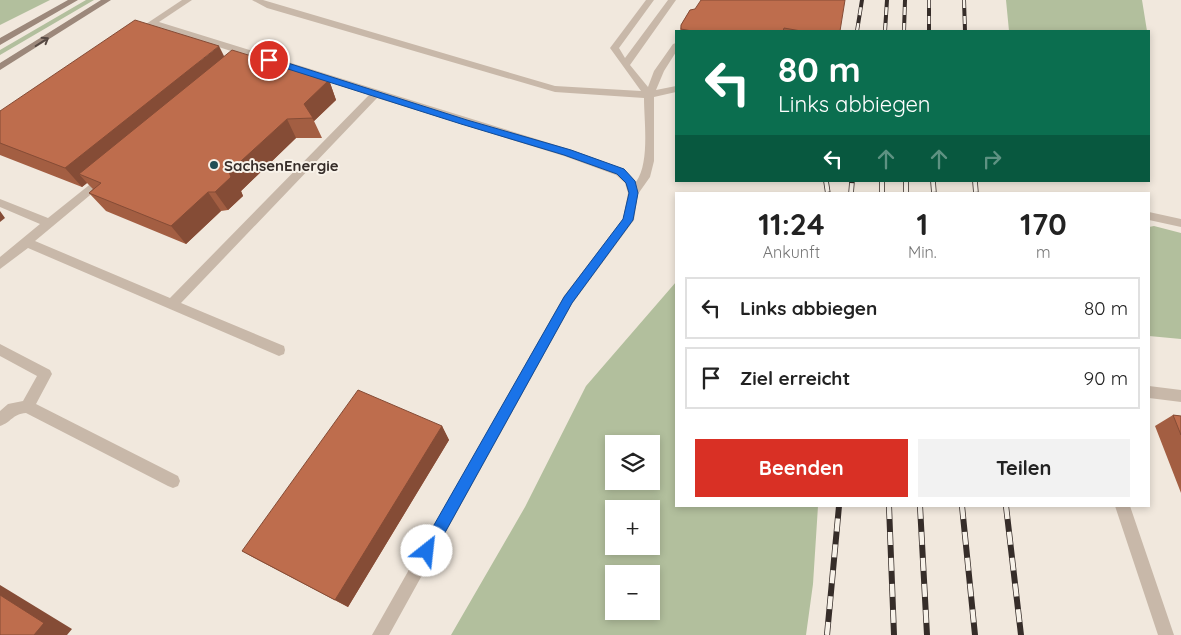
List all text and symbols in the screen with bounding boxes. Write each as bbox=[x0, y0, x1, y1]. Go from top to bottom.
one-way arrow bbox=[34, 36, 48, 46]
pin bbox=[248, 39, 290, 81]
icon: arrive bbox=[255, 46, 283, 74]
text: 80 m bbox=[778, 47, 861, 91]
icon: left bbox=[695, 50, 760, 115]
text: Links abbiegen bbox=[778, 90, 931, 118]
icon: left bbox=[819, 145, 847, 173]
icon: ahead bbox=[872, 145, 900, 173]
icon: ahead bbox=[925, 145, 953, 173]
icon: right bbox=[978, 145, 1006, 173]
place label: SachsenEnergie bbox=[224, 156, 339, 175]
marker: SachsenEnergie bbox=[208, 159, 220, 171]
text: 11:24 bbox=[758, 205, 825, 243]
text: 1 bbox=[917, 205, 928, 243]
text: 170 bbox=[1020, 205, 1067, 243]
text: Ankunft bbox=[763, 242, 820, 262]
text: Min. bbox=[908, 242, 937, 262]
text: m bbox=[1036, 242, 1051, 262]
icon: left bbox=[697, 294, 725, 322]
text: Links abbiegen bbox=[740, 296, 877, 320]
text: 80 m bbox=[1084, 296, 1128, 320]
icon: arrive bbox=[697, 364, 725, 392]
text: Ziel erreicht bbox=[740, 366, 850, 390]
text: 90 m bbox=[1084, 366, 1128, 390]
map controls bbox=[605, 435, 660, 620]
button: layers bbox=[605, 435, 660, 490]
button: Beenden bbox=[695, 439, 908, 497]
button: Teilen bbox=[918, 439, 1130, 497]
button: + bbox=[605, 500, 660, 555]
position arrow bbox=[400, 524, 452, 576]
button: − bbox=[605, 565, 660, 620]

